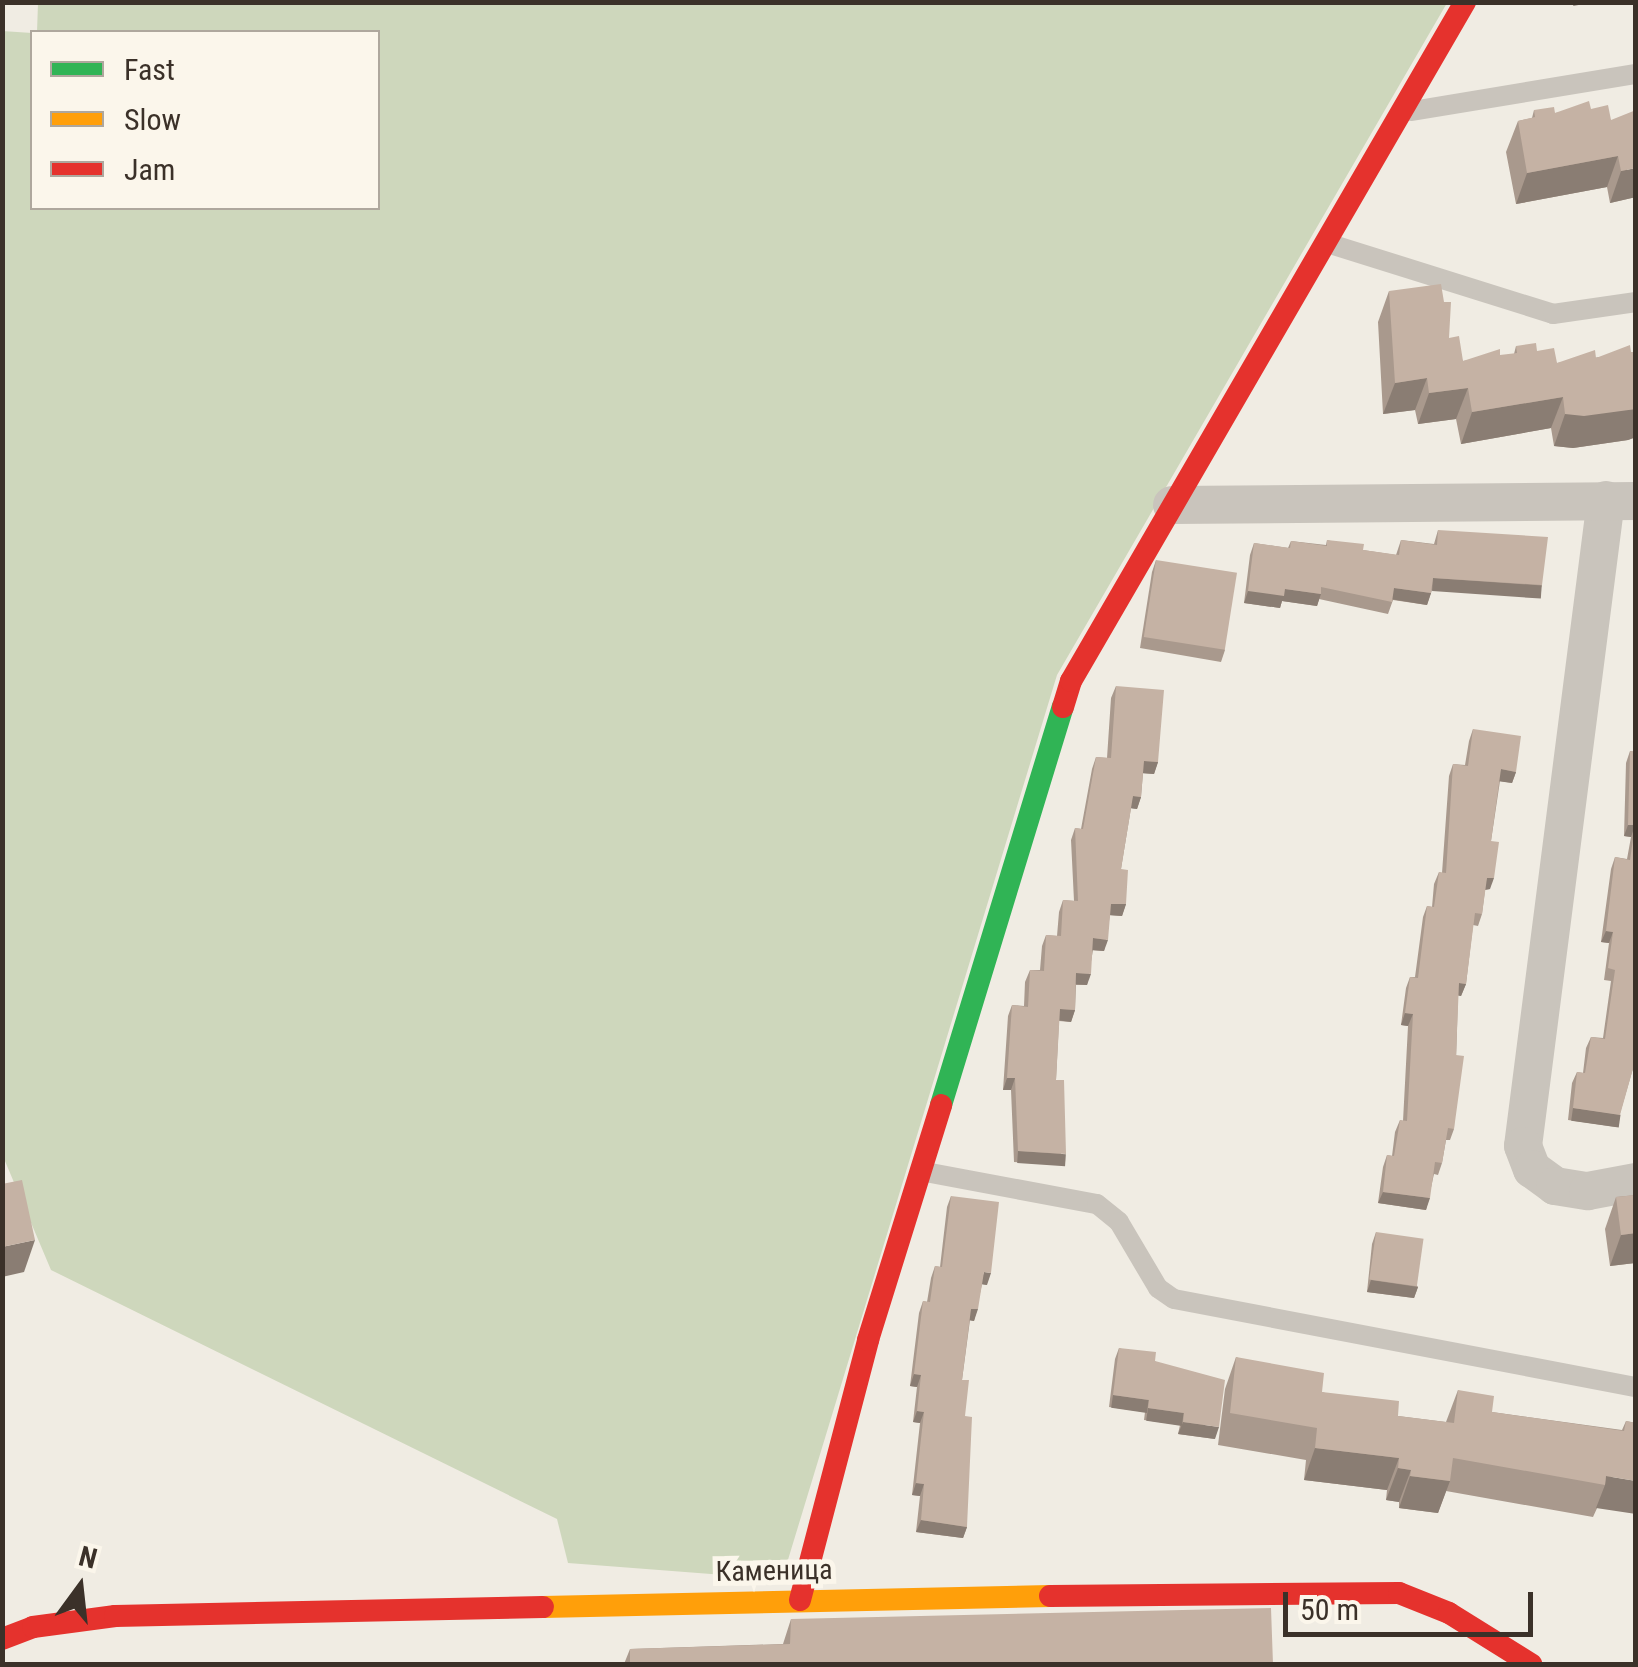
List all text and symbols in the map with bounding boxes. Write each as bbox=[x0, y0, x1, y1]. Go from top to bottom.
legend bbox=[30, 30, 380, 210]
text: Fast bbox=[124, 52, 175, 87]
text: Slow bbox=[124, 102, 181, 137]
text: Jam bbox=[124, 152, 175, 187]
north arrow bbox=[30, 1537, 130, 1637]
text: N bbox=[75, 1539, 100, 1576]
street label: Каменица bbox=[715, 1553, 833, 1589]
scale bar bbox=[1288, 1572, 1538, 1634]
text: 50 m bbox=[1300, 1592, 1359, 1627]

